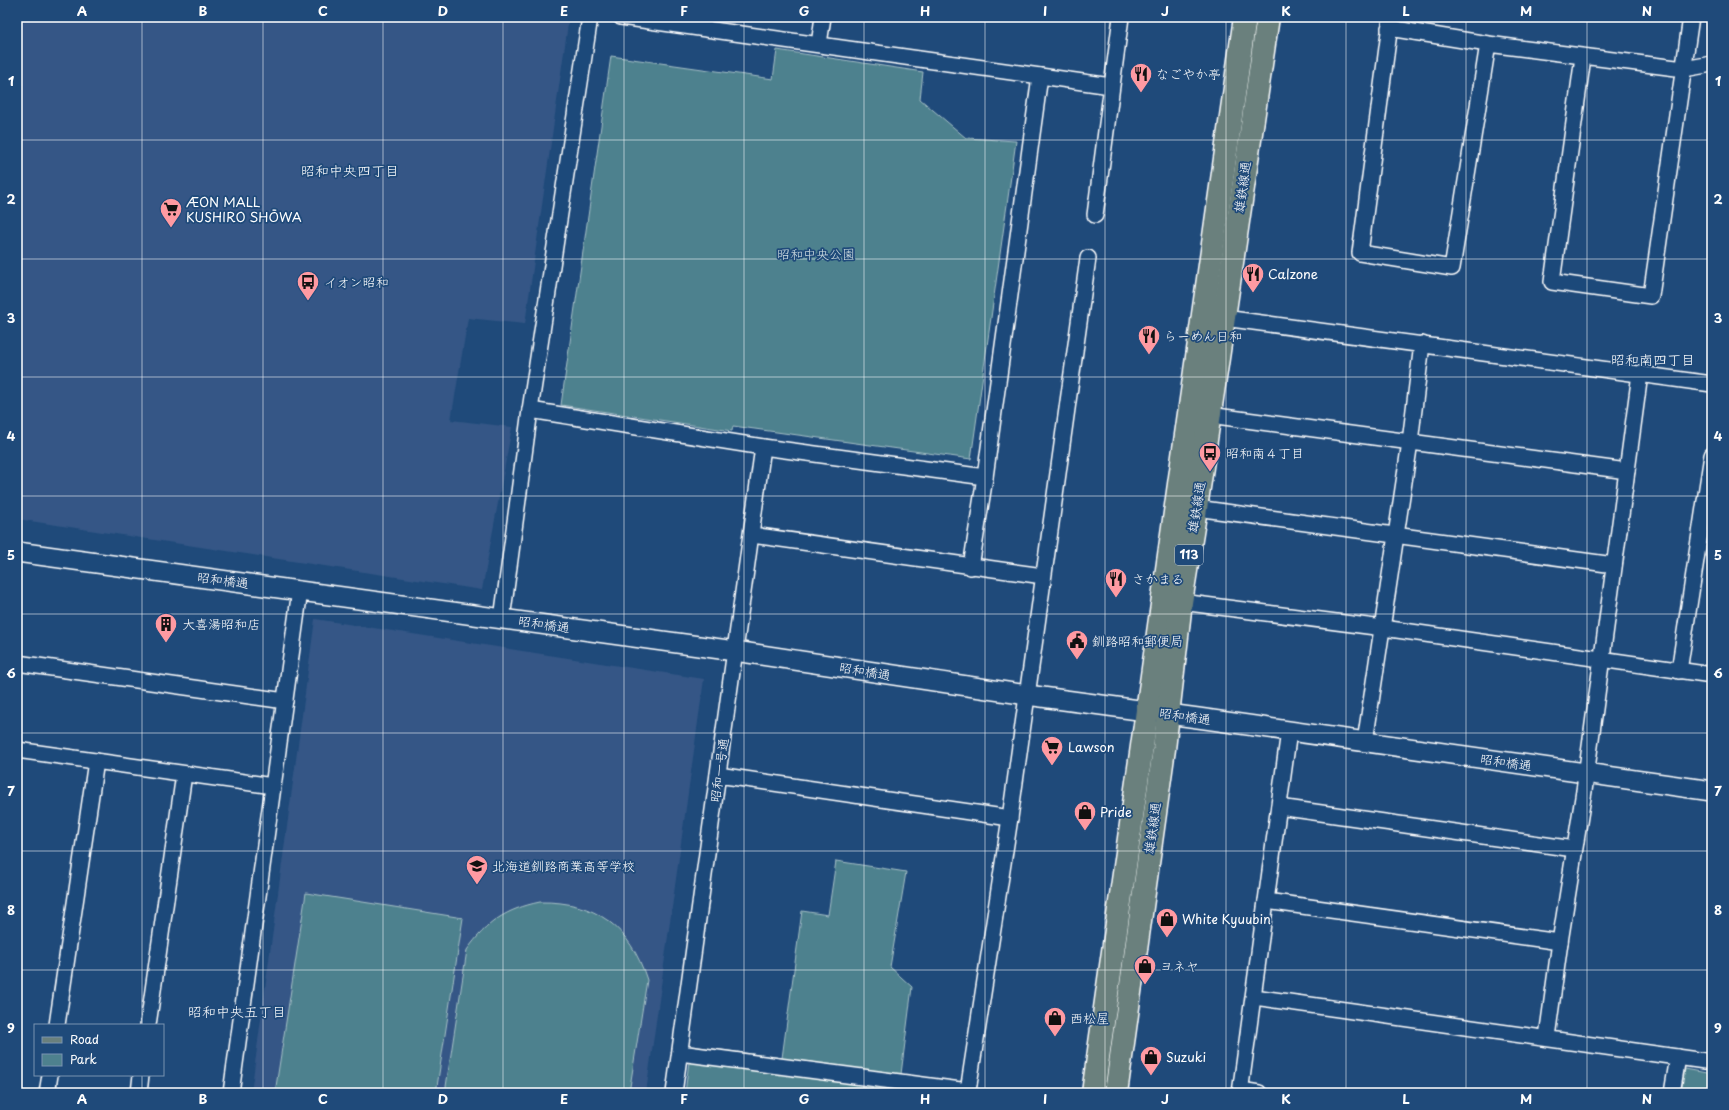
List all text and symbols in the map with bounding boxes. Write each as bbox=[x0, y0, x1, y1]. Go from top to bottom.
text: A bbox=[77, 1, 87, 20]
text: B bbox=[199, 1, 208, 20]
text: C bbox=[318, 1, 328, 20]
text: D bbox=[438, 1, 448, 20]
text: E bbox=[560, 1, 568, 20]
text: F bbox=[680, 1, 688, 20]
text: G bbox=[799, 1, 809, 20]
text: H bbox=[920, 1, 930, 20]
text: I bbox=[1043, 1, 1047, 20]
text: J bbox=[1161, 1, 1169, 20]
text: K bbox=[1281, 1, 1291, 20]
text: L bbox=[1402, 1, 1410, 20]
text: M bbox=[1520, 1, 1532, 20]
text: N bbox=[1642, 1, 1652, 20]
restaurant icon: なごやか亭 bbox=[1128, 61, 1154, 94]
place label: なごやか亭 bbox=[1156, 64, 1221, 83]
text: 1 bbox=[8, 71, 14, 90]
text: 1 bbox=[1715, 71, 1721, 90]
district label: 昭和中央四丁目 bbox=[301, 160, 399, 181]
street label: 雄鉄線通 bbox=[1228, 160, 1255, 214]
text: 2 bbox=[6, 189, 16, 208]
text: 2 bbox=[1713, 189, 1723, 208]
place label: ÆON MALL KUSHIRO SHŌWA bbox=[186, 192, 302, 226]
supermarket icon: ÆON MALL KUSHIRO SHŌWA bbox=[158, 196, 184, 229]
park label: 昭和中央公園 bbox=[777, 244, 855, 263]
restaurant icon: Calzone bbox=[1240, 261, 1266, 294]
place label: Calzone bbox=[1268, 264, 1318, 283]
bus stop icon: イオン昭和 bbox=[295, 269, 321, 302]
place label: イオン昭和 bbox=[324, 272, 388, 291]
text: 3 bbox=[7, 308, 16, 327]
text: 3 bbox=[1714, 308, 1723, 327]
restaurant icon: らーめん日和 bbox=[1136, 323, 1162, 356]
place label: らーめん日和 bbox=[1164, 326, 1242, 345]
district label: 昭和南四丁目 bbox=[1611, 349, 1695, 370]
text: 4 bbox=[7, 426, 16, 445]
text: 4 bbox=[1714, 426, 1723, 445]
bus stop icon: 昭和南４丁目 bbox=[1197, 440, 1223, 473]
place label: 昭和南４丁目 bbox=[1226, 443, 1304, 462]
street label: 雄鉄線通 bbox=[1182, 480, 1209, 534]
text: 5 bbox=[7, 545, 15, 564]
road number: 113 bbox=[1175, 545, 1203, 565]
text: 5 bbox=[1714, 545, 1722, 564]
restaurant icon: さかまる bbox=[1103, 566, 1129, 599]
street label: 昭和橋通 bbox=[196, 567, 250, 592]
place label: さかまる bbox=[1132, 569, 1184, 588]
street label: 昭和橋通 bbox=[517, 610, 571, 637]
building icon: 大喜湯昭和店 bbox=[153, 611, 179, 644]
place label: 大喜湯昭和店 bbox=[182, 614, 260, 633]
public building icon: 釧路昭和郵便局 bbox=[1064, 628, 1090, 661]
place label: 釧路昭和郵便局 bbox=[1092, 631, 1183, 650]
street label: 昭和橋通 bbox=[838, 657, 892, 684]
text: 6 bbox=[6, 663, 16, 682]
text: 6 bbox=[1713, 663, 1723, 682]
street label: 昭和橋通 bbox=[1158, 702, 1212, 729]
supermarket icon: Lawson bbox=[1039, 734, 1065, 767]
street label: 昭和一号通 bbox=[705, 736, 732, 803]
place label: Lawson bbox=[1068, 737, 1115, 756]
street label: 昭和橋通 bbox=[1479, 748, 1533, 775]
text: 7 bbox=[7, 781, 15, 800]
text: 7 bbox=[1714, 781, 1722, 800]
shop icon: Pride bbox=[1072, 799, 1098, 832]
street label: 雄鉄線通 bbox=[1138, 801, 1165, 855]
place label: Pride bbox=[1100, 802, 1132, 821]
school or university icon: 北海道釧路商業高等学校 bbox=[464, 853, 490, 886]
place label: 北海道釧路商業高等学校 bbox=[492, 856, 635, 875]
text: 8 bbox=[7, 900, 15, 919]
text: 8 bbox=[1714, 900, 1722, 919]
shop icon: White Kyuubin bbox=[1154, 906, 1180, 939]
place label: White Kyuubin bbox=[1182, 909, 1271, 928]
shop icon: ヨネヤ bbox=[1132, 953, 1158, 986]
place label: ヨネヤ bbox=[1160, 956, 1199, 975]
district label: 昭和中央五丁目 bbox=[188, 1001, 286, 1022]
shop icon: 西松屋 bbox=[1042, 1005, 1068, 1038]
place label: 西松屋 bbox=[1070, 1008, 1109, 1027]
text: 9 bbox=[7, 1018, 15, 1037]
text: 9 bbox=[1714, 1018, 1722, 1037]
legend bbox=[34, 1024, 164, 1076]
text: Road bbox=[70, 1030, 99, 1048]
shop icon: Suzuki bbox=[1138, 1044, 1164, 1077]
place label: Suzuki bbox=[1166, 1047, 1206, 1066]
text: Park bbox=[70, 1050, 97, 1068]
text: A bbox=[77, 1089, 87, 1108]
text: B bbox=[199, 1089, 208, 1108]
text: C bbox=[318, 1089, 328, 1108]
text: D bbox=[438, 1089, 448, 1108]
text: E bbox=[560, 1089, 568, 1108]
text: F bbox=[680, 1089, 688, 1108]
text: G bbox=[799, 1089, 809, 1108]
text: H bbox=[920, 1089, 930, 1108]
text: I bbox=[1043, 1089, 1047, 1108]
text: J bbox=[1161, 1089, 1169, 1108]
text: K bbox=[1281, 1089, 1291, 1108]
text: L bbox=[1402, 1089, 1410, 1108]
text: M bbox=[1520, 1089, 1532, 1108]
text: N bbox=[1642, 1089, 1652, 1108]

